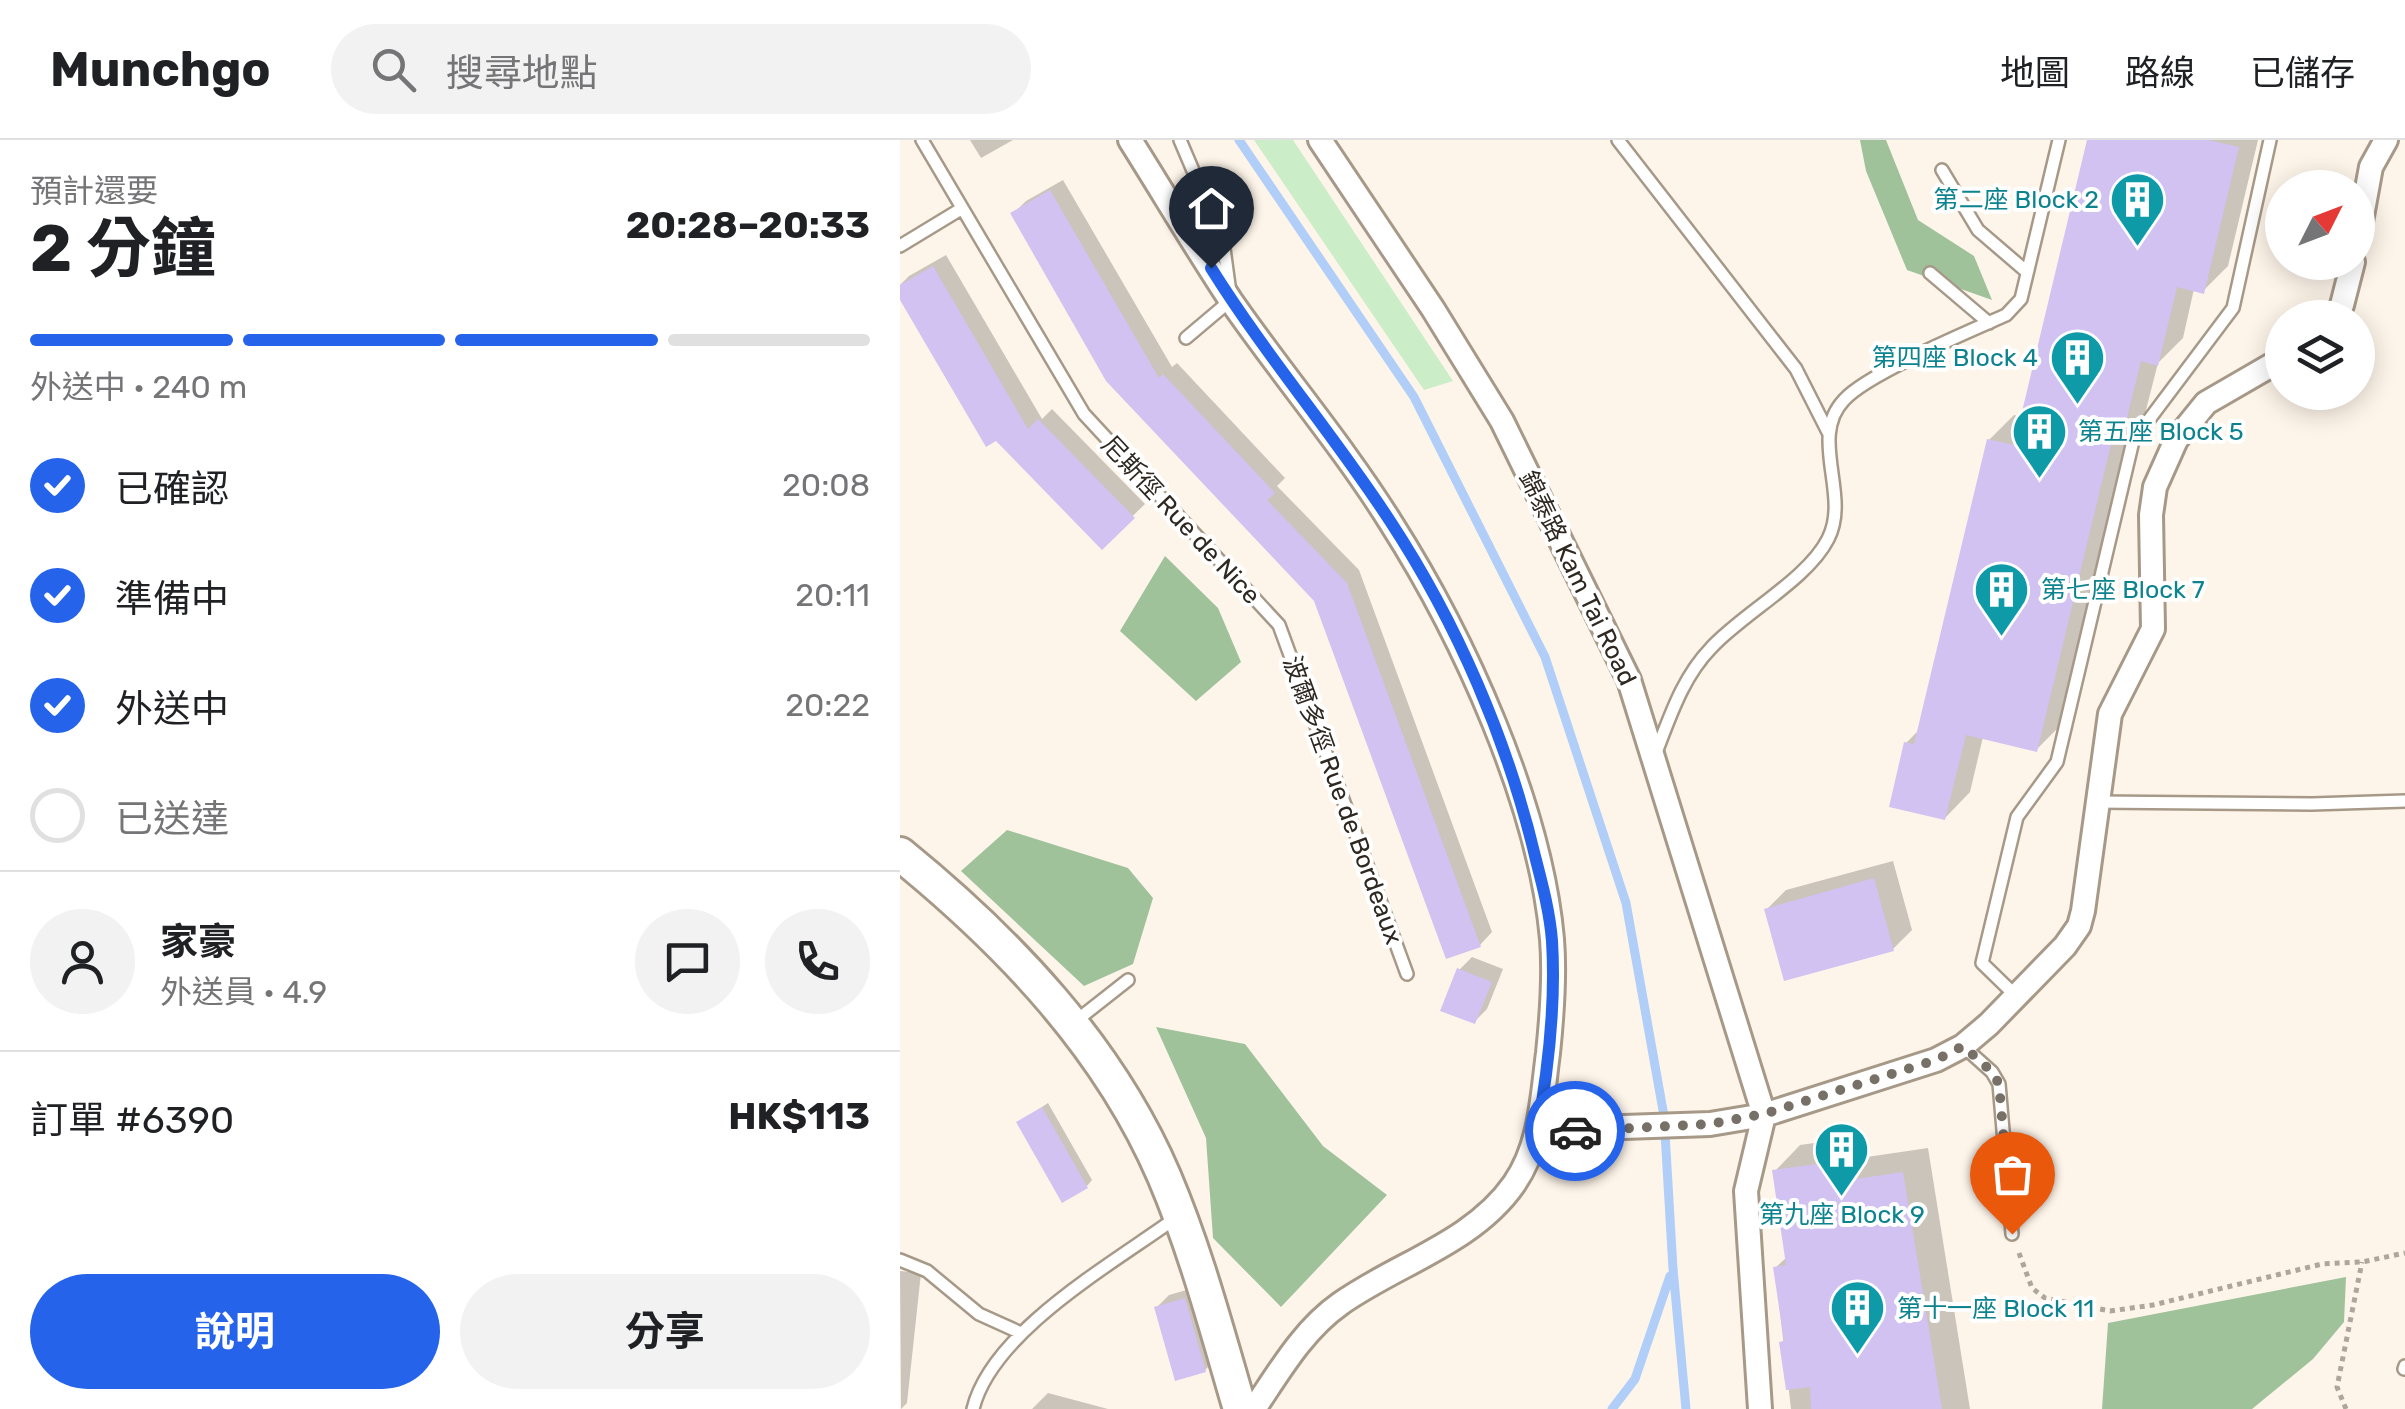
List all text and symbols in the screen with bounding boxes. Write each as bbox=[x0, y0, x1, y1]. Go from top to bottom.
search box bbox=[331, 24, 1031, 114]
text: Munchgo bbox=[50, 41, 271, 98]
icon: search bbox=[366, 42, 421, 97]
text: 搜尋地點 bbox=[446, 50, 598, 96]
text: 地圖 bbox=[2000, 52, 2070, 94]
text: 路線 bbox=[2125, 52, 2195, 94]
text: 已儲存 bbox=[2250, 52, 2355, 94]
pin bbox=[1169, 166, 1254, 269]
building icon: 第二座 Block 2 bbox=[2108, 169, 2168, 248]
north arrow bbox=[2265, 170, 2375, 280]
map controls bbox=[2265, 170, 2375, 410]
text: 預計還要 bbox=[30, 172, 158, 210]
icon: home bbox=[1184, 181, 1239, 236]
place label: 第二座 Block 2 bbox=[1933, 185, 2099, 214]
text: 20:28–20:33 bbox=[626, 202, 870, 248]
text: 2 分鐘 bbox=[30, 210, 216, 287]
button: layers bbox=[2265, 300, 2375, 410]
building icon: 第四座 Block 4 bbox=[2047, 327, 2107, 406]
place label: 第四座 Block 4 bbox=[1872, 343, 2038, 372]
text: 外送中 · 240 m bbox=[30, 368, 247, 406]
building icon: 第五座 Block 5 bbox=[2009, 401, 2069, 480]
place label: 第五座 Block 5 bbox=[2078, 417, 2244, 446]
street label: 尼斯徑 Rue de Nice bbox=[1096, 430, 1266, 610]
icon: check bbox=[30, 458, 85, 513]
text: 已確認 bbox=[115, 466, 229, 512]
text: 20:08 bbox=[782, 466, 870, 504]
street label: 錦泰路 Kam Tai Road bbox=[1513, 466, 1643, 690]
building icon: 第七座 Block 7 bbox=[1972, 559, 2032, 638]
icon: check bbox=[30, 568, 85, 623]
place label: 第七座 Block 7 bbox=[2041, 575, 2205, 604]
text: 準備中 bbox=[115, 576, 229, 622]
text: 20:11 bbox=[795, 576, 870, 614]
street label: 波爾多徑 Rue de Bordeaux bbox=[1277, 652, 1409, 948]
icon: check bbox=[30, 678, 85, 733]
text: 外送中 bbox=[115, 686, 229, 732]
text: 20:22 bbox=[785, 686, 870, 724]
text: 已送達 bbox=[115, 796, 229, 842]
button: person bbox=[30, 909, 135, 1014]
button: chat bbox=[635, 909, 740, 1014]
button: phone bbox=[765, 909, 870, 1014]
text: 家豪 bbox=[160, 919, 236, 965]
text: 外送員 · 4.9 bbox=[160, 973, 327, 1011]
courier bbox=[1525, 1081, 1625, 1181]
text: HK$113 bbox=[728, 1093, 870, 1139]
text: 訂單 #6390 bbox=[30, 1097, 234, 1143]
icon: car bbox=[1548, 1104, 1603, 1159]
building icon: 第九座 Block 9 bbox=[1812, 1120, 1872, 1199]
pin bbox=[1970, 1132, 2055, 1235]
icon: bag bbox=[1985, 1147, 2040, 1202]
place label: 第九座 Block 9 bbox=[1759, 1200, 1925, 1229]
button: 說明 bbox=[30, 1274, 440, 1389]
button: 分享 bbox=[460, 1274, 870, 1389]
building icon: 第十一座 Block 11 bbox=[1828, 1278, 1888, 1357]
place label: 第十一座 Block 11 bbox=[1897, 1294, 2094, 1323]

